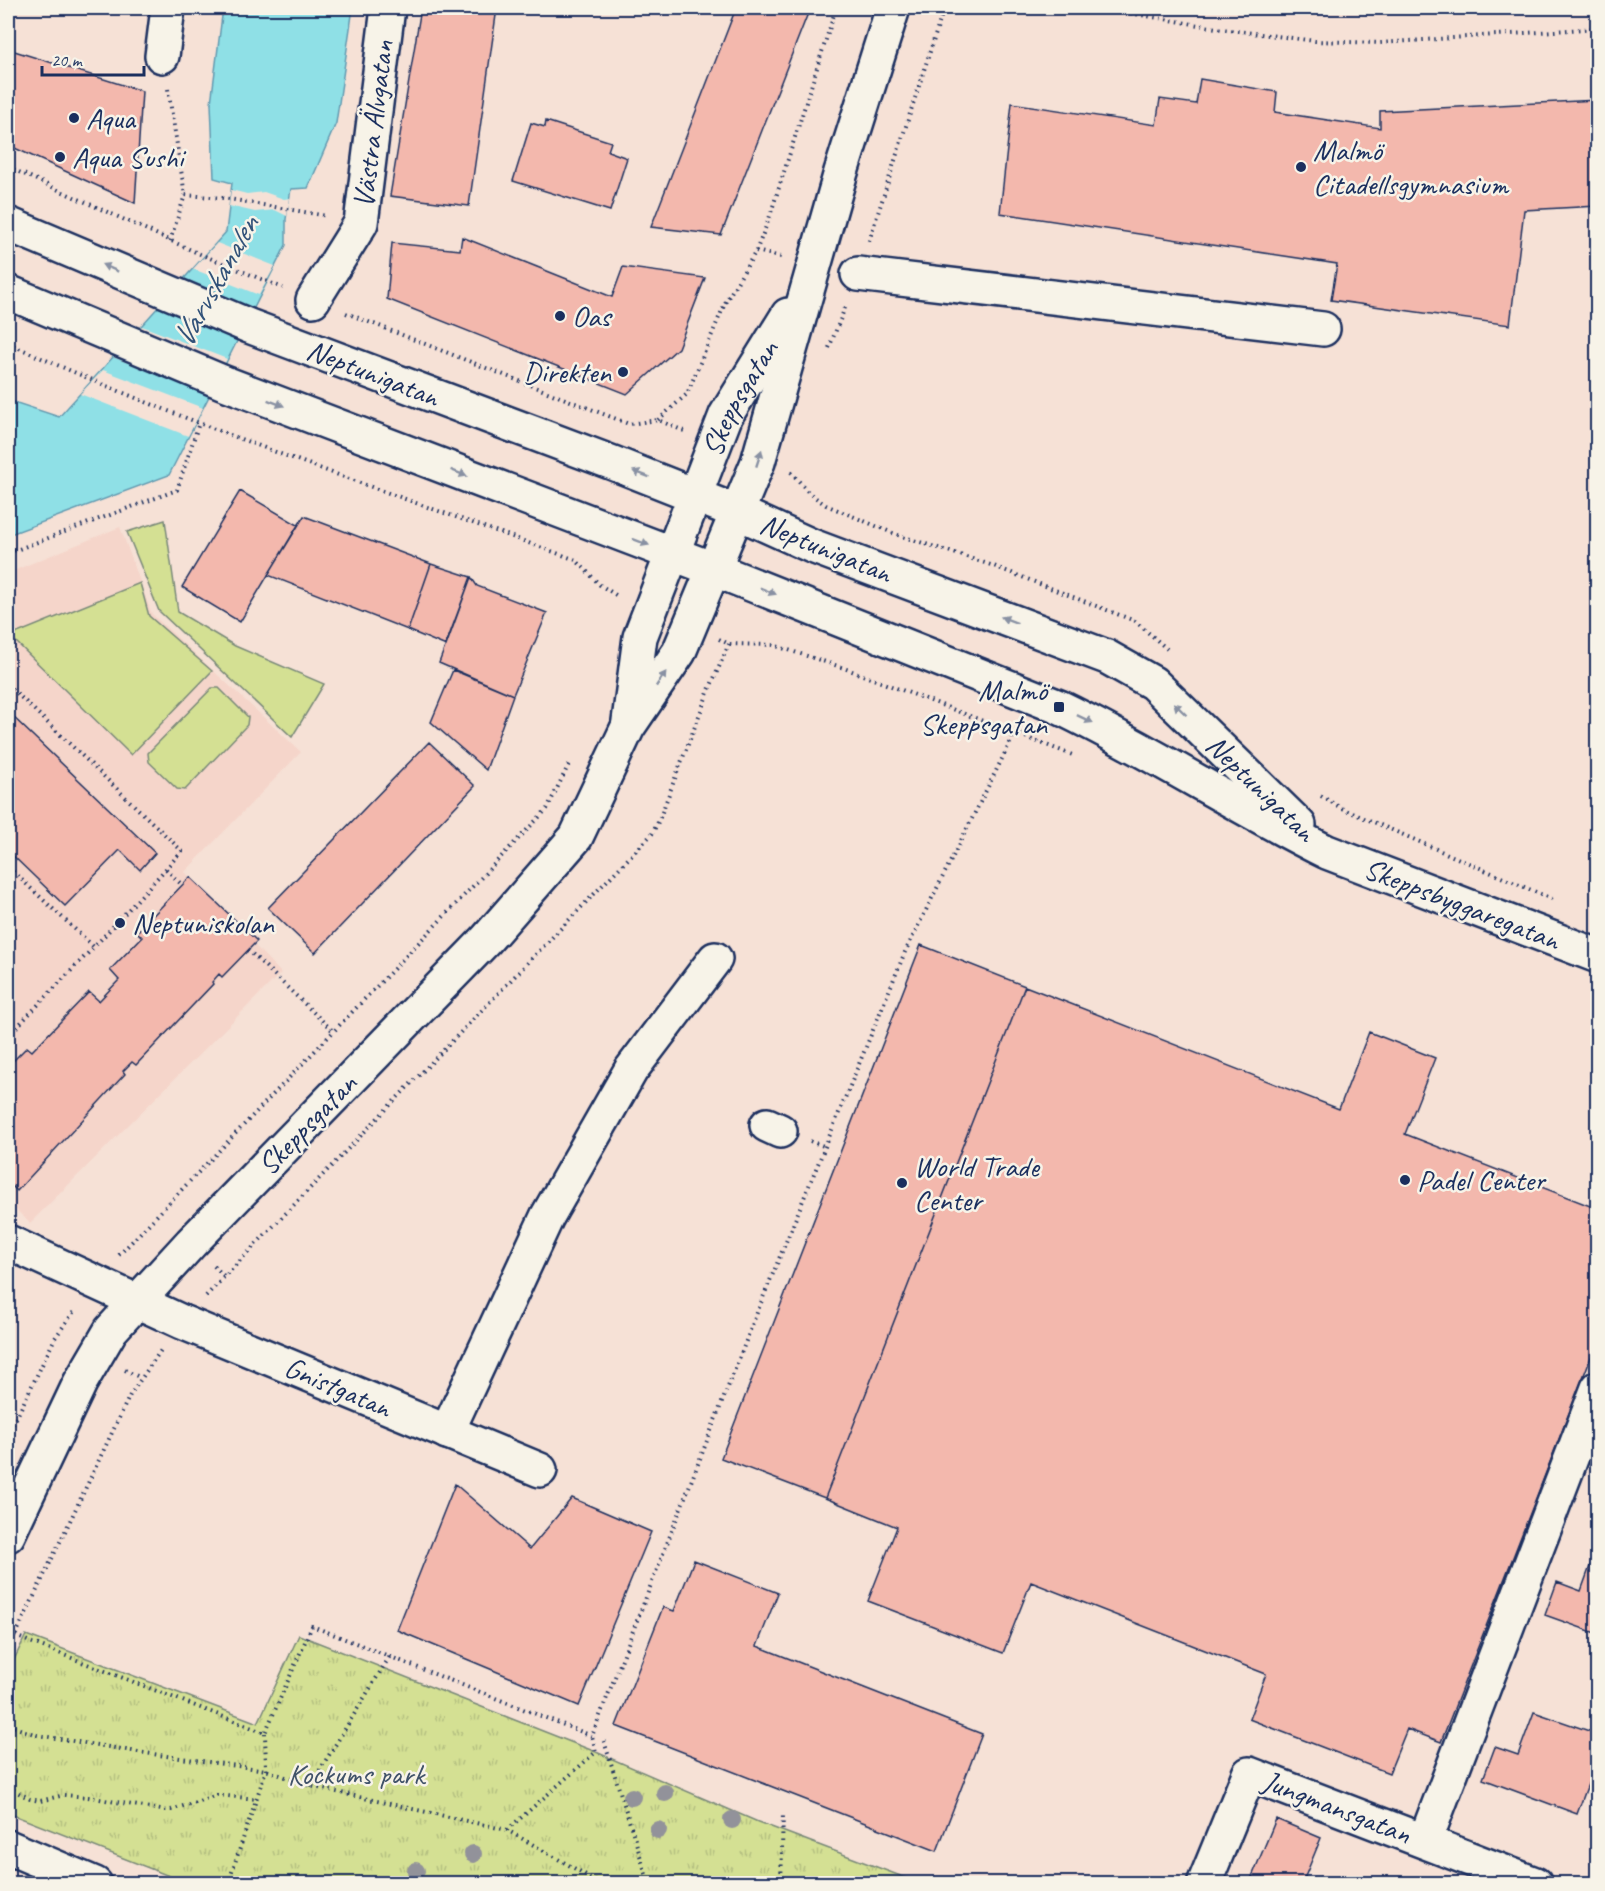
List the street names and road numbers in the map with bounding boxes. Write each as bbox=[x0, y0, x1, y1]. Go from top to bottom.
street label: Västra Älvgatan bbox=[344, 38, 402, 210]
street label: Neptunigatan bbox=[301, 330, 446, 416]
street label: Skeppsgatan bbox=[693, 332, 788, 461]
street label: Neptunigatan bbox=[755, 504, 899, 592]
street label: Neptunigatan bbox=[1198, 726, 1325, 851]
street label: Skeppsbyggaregatan bbox=[1359, 849, 1567, 959]
street label: Skeppsgatan bbox=[249, 1064, 366, 1183]
street label: Gnistgatan bbox=[279, 1348, 398, 1427]
street label: Jungmansgatan bbox=[1256, 1761, 1417, 1853]

